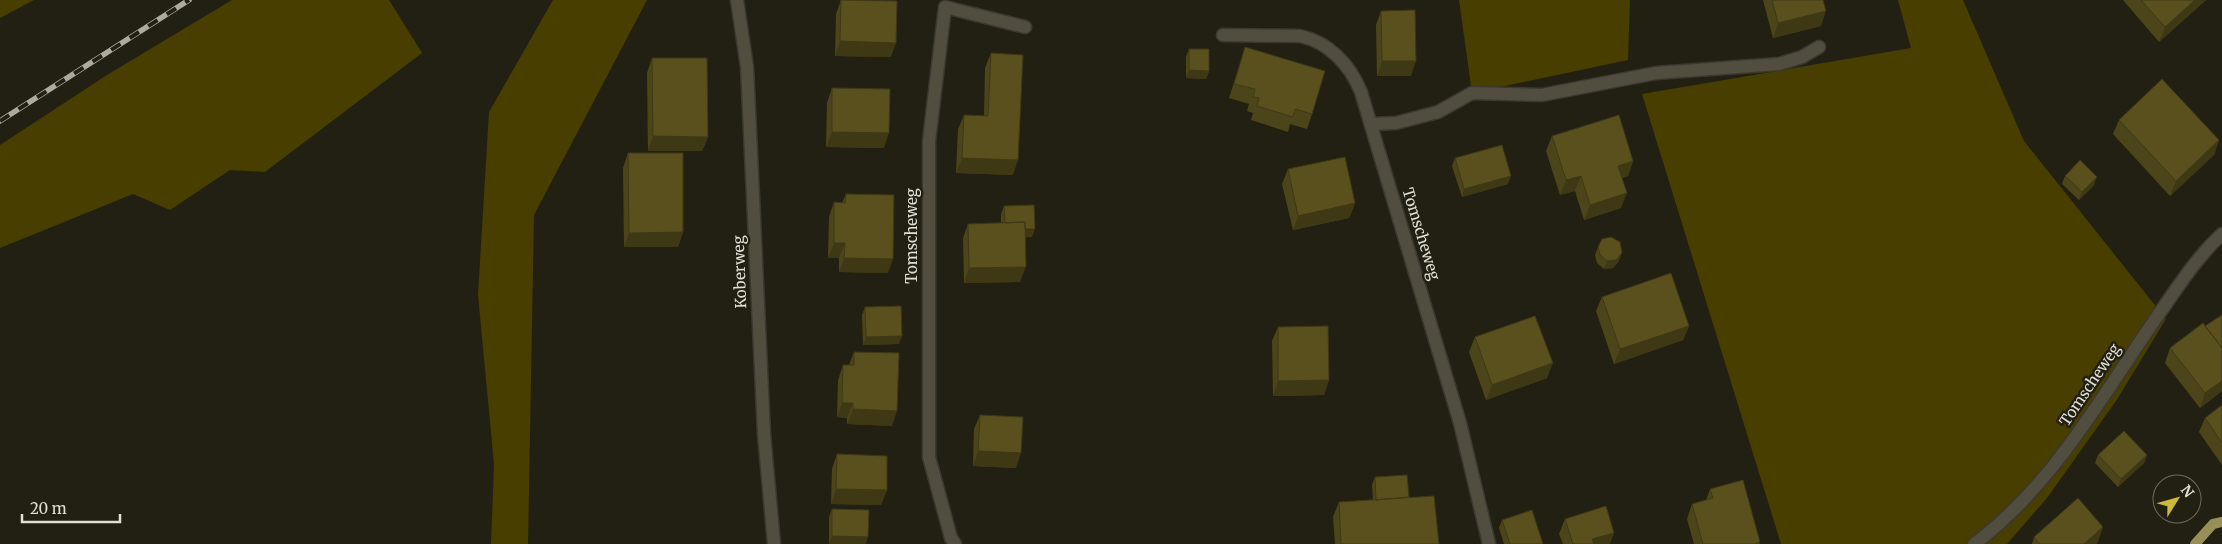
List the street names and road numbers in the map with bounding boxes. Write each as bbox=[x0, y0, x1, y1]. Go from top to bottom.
street label: Tomscheweg bbox=[1398, 185, 1445, 282]
street label: Tomscheweg bbox=[902, 188, 921, 284]
street label: Koberweg bbox=[729, 235, 750, 309]
street label: Tomscheweg bbox=[2055, 340, 2124, 430]

